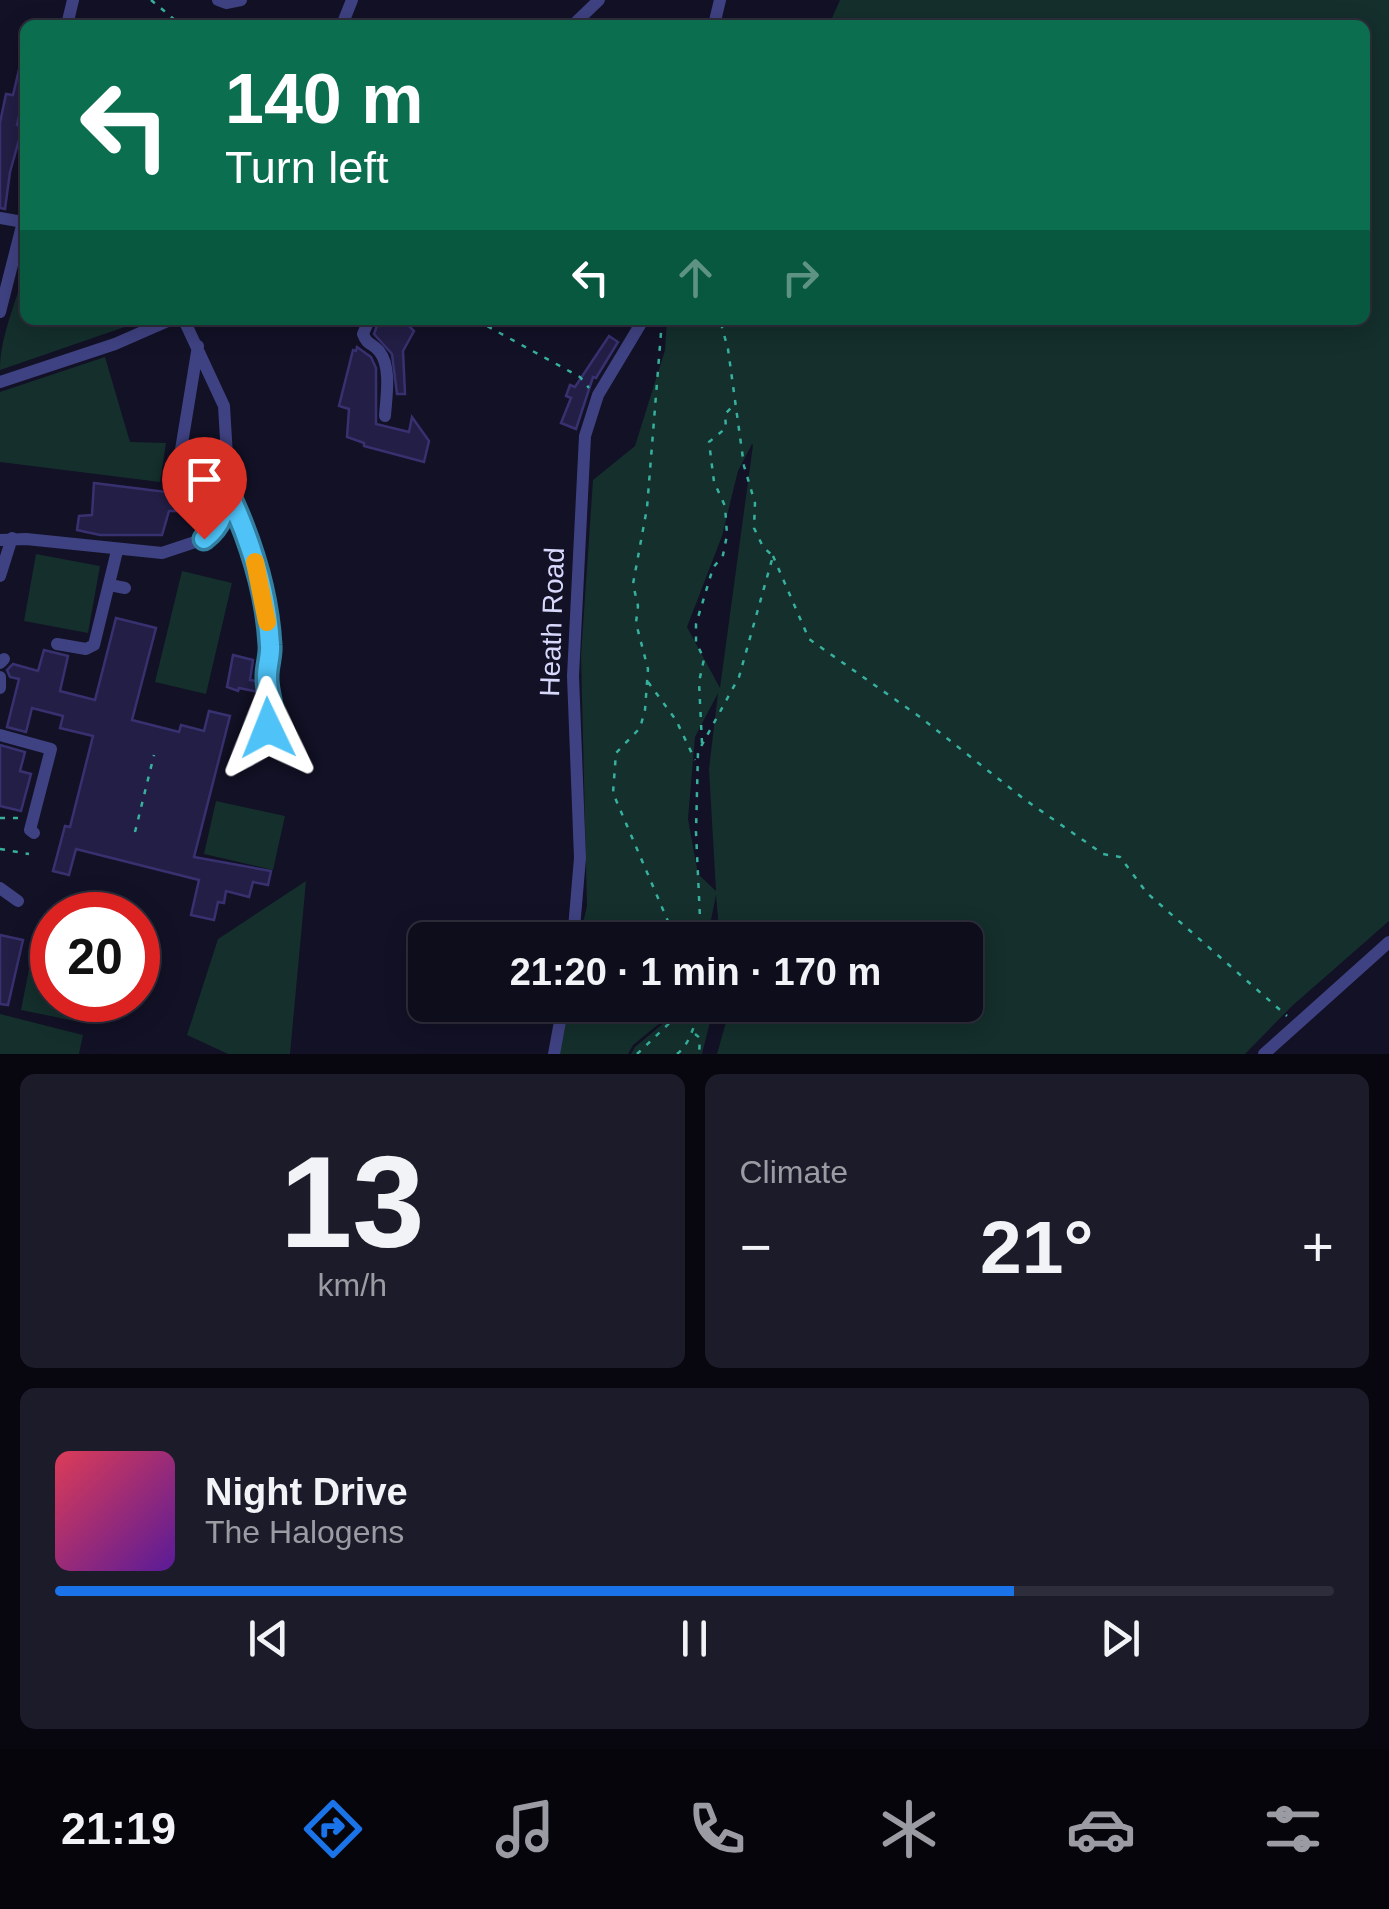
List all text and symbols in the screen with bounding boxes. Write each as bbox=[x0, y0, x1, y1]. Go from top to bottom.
icon: left bbox=[60, 60, 190, 190]
text: 140 m bbox=[225, 60, 423, 138]
text: Turn left bbox=[225, 142, 388, 193]
icon: left bbox=[563, 250, 618, 305]
icon: ahead bbox=[668, 250, 723, 305]
icon: right bbox=[773, 250, 828, 305]
pin bbox=[162, 437, 247, 540]
icon: arrive bbox=[177, 452, 232, 507]
street label: Heath Road bbox=[534, 547, 570, 697]
position arrow bbox=[216, 676, 320, 780]
speed limit sign: 20 bbox=[30, 892, 160, 1022]
text: 21:20 · 1 min · 170 m bbox=[510, 951, 881, 993]
text: 13 bbox=[280, 1129, 425, 1275]
text: Climate bbox=[740, 1154, 848, 1190]
text: 21° bbox=[980, 1205, 1093, 1289]
text: − bbox=[740, 1216, 772, 1278]
text: + bbox=[1302, 1216, 1334, 1278]
text: km/h bbox=[318, 1267, 387, 1303]
text: Night Drive bbox=[205, 1471, 408, 1513]
text: The Halogens bbox=[205, 1514, 404, 1550]
icon: previous bbox=[241, 1611, 296, 1666]
icon: pause bbox=[667, 1611, 722, 1666]
icon: next bbox=[1093, 1611, 1148, 1666]
icon: directions bbox=[298, 1794, 368, 1864]
icon: music bbox=[490, 1794, 560, 1864]
icon: phone bbox=[682, 1794, 752, 1864]
icon: climate bbox=[874, 1794, 944, 1864]
icon: car bbox=[1066, 1794, 1136, 1864]
icon: filters bbox=[1258, 1794, 1328, 1864]
text: 21:19 bbox=[61, 1803, 176, 1854]

